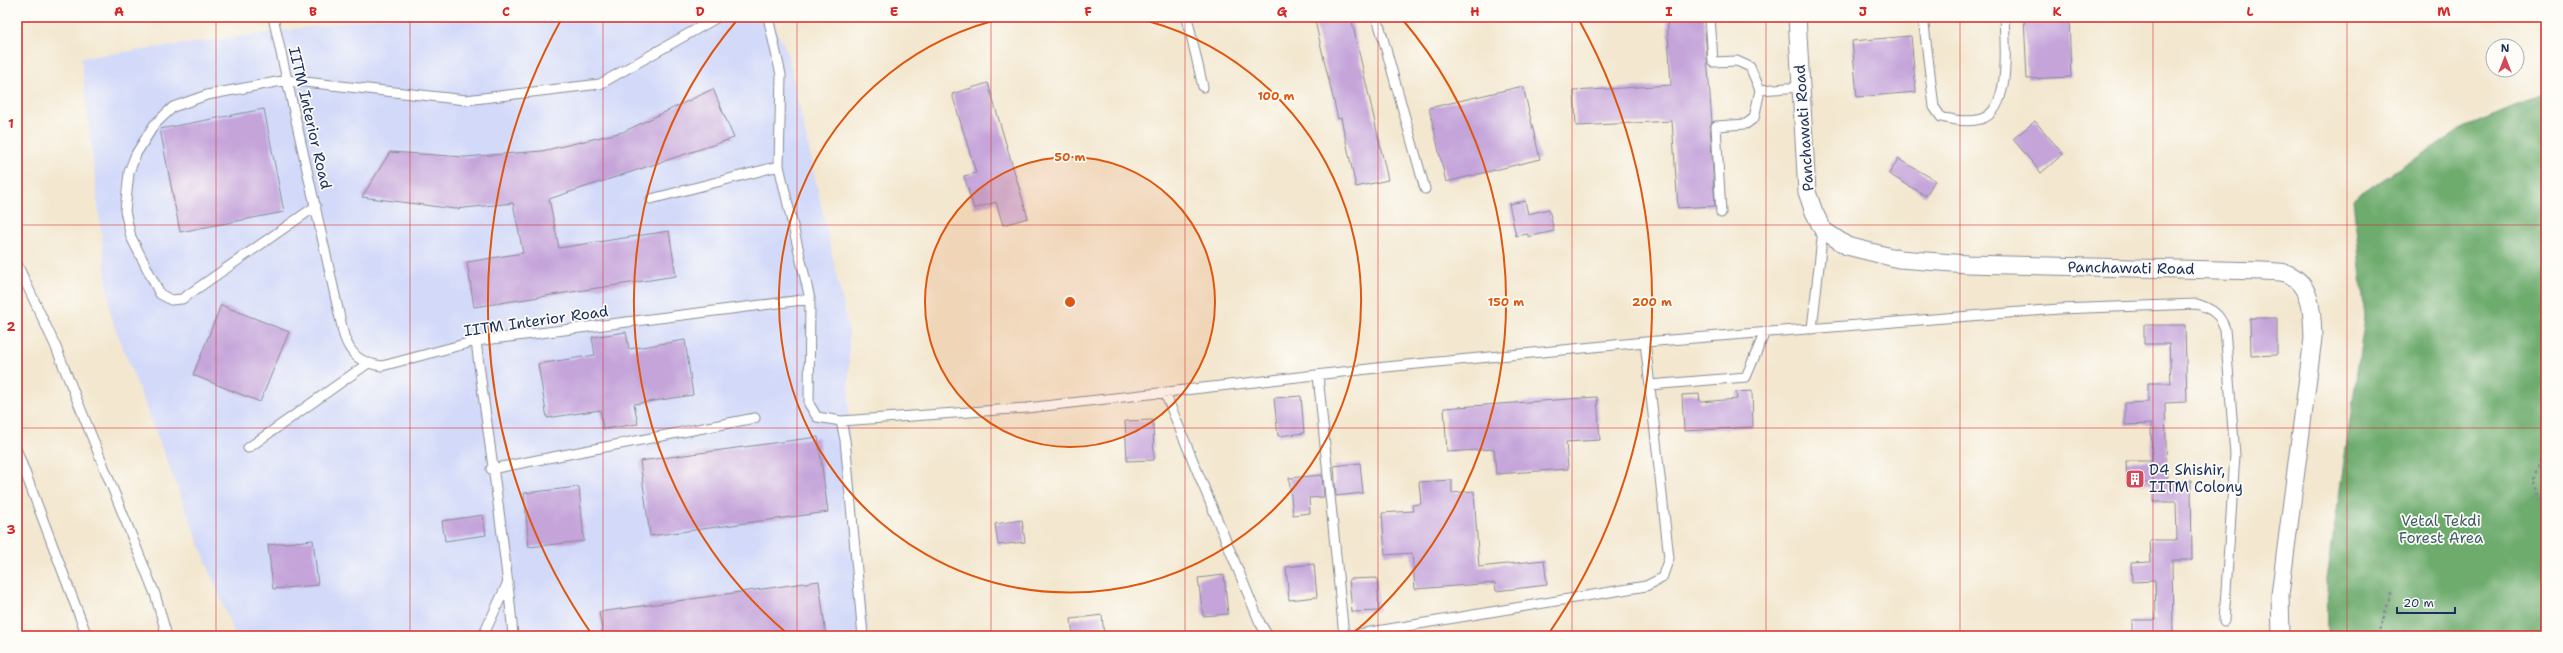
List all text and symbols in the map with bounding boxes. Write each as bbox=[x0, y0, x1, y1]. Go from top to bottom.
text: A bbox=[114, 3, 124, 20]
text: B bbox=[309, 3, 317, 20]
text: C bbox=[502, 3, 510, 20]
text: D bbox=[695, 3, 705, 20]
text: E bbox=[890, 3, 899, 20]
text: F bbox=[1084, 3, 1092, 20]
text: G bbox=[1277, 3, 1288, 20]
text: H bbox=[1470, 3, 1480, 20]
text: I bbox=[1665, 3, 1673, 20]
text: J bbox=[1859, 3, 1867, 20]
text: K bbox=[2053, 3, 2062, 20]
text: L bbox=[2246, 3, 2254, 20]
text: M bbox=[2437, 3, 2451, 20]
north arrow bbox=[2485, 38, 2525, 78]
text: N bbox=[2501, 41, 2510, 56]
street label: IITM Interior Road bbox=[284, 45, 336, 192]
street label: Panchawati Road bbox=[1790, 63, 1818, 192]
text: 100 m bbox=[1258, 88, 1295, 104]
text: 1 bbox=[8, 115, 14, 132]
text: 50 m bbox=[1055, 149, 1086, 165]
street label: Panchawati Road bbox=[2067, 257, 2195, 279]
text: 150 m bbox=[1488, 294, 1524, 310]
text: 200 m bbox=[1632, 294, 1672, 310]
centre of rings bbox=[1063, 295, 1077, 309]
street label: IITM Interior Road bbox=[462, 301, 610, 341]
text: 2 bbox=[6, 318, 16, 335]
place label: D4 Shishir, IITM Colony bbox=[2149, 460, 2243, 497]
building icon: D4 Shishir, IITM Colony bbox=[2124, 468, 2146, 490]
park label: Vetal Tekdi Forest Area bbox=[2399, 511, 2484, 548]
text: 3 bbox=[6, 521, 16, 538]
scale bar bbox=[2397, 589, 2455, 615]
text: 20 m bbox=[2403, 595, 2434, 611]

